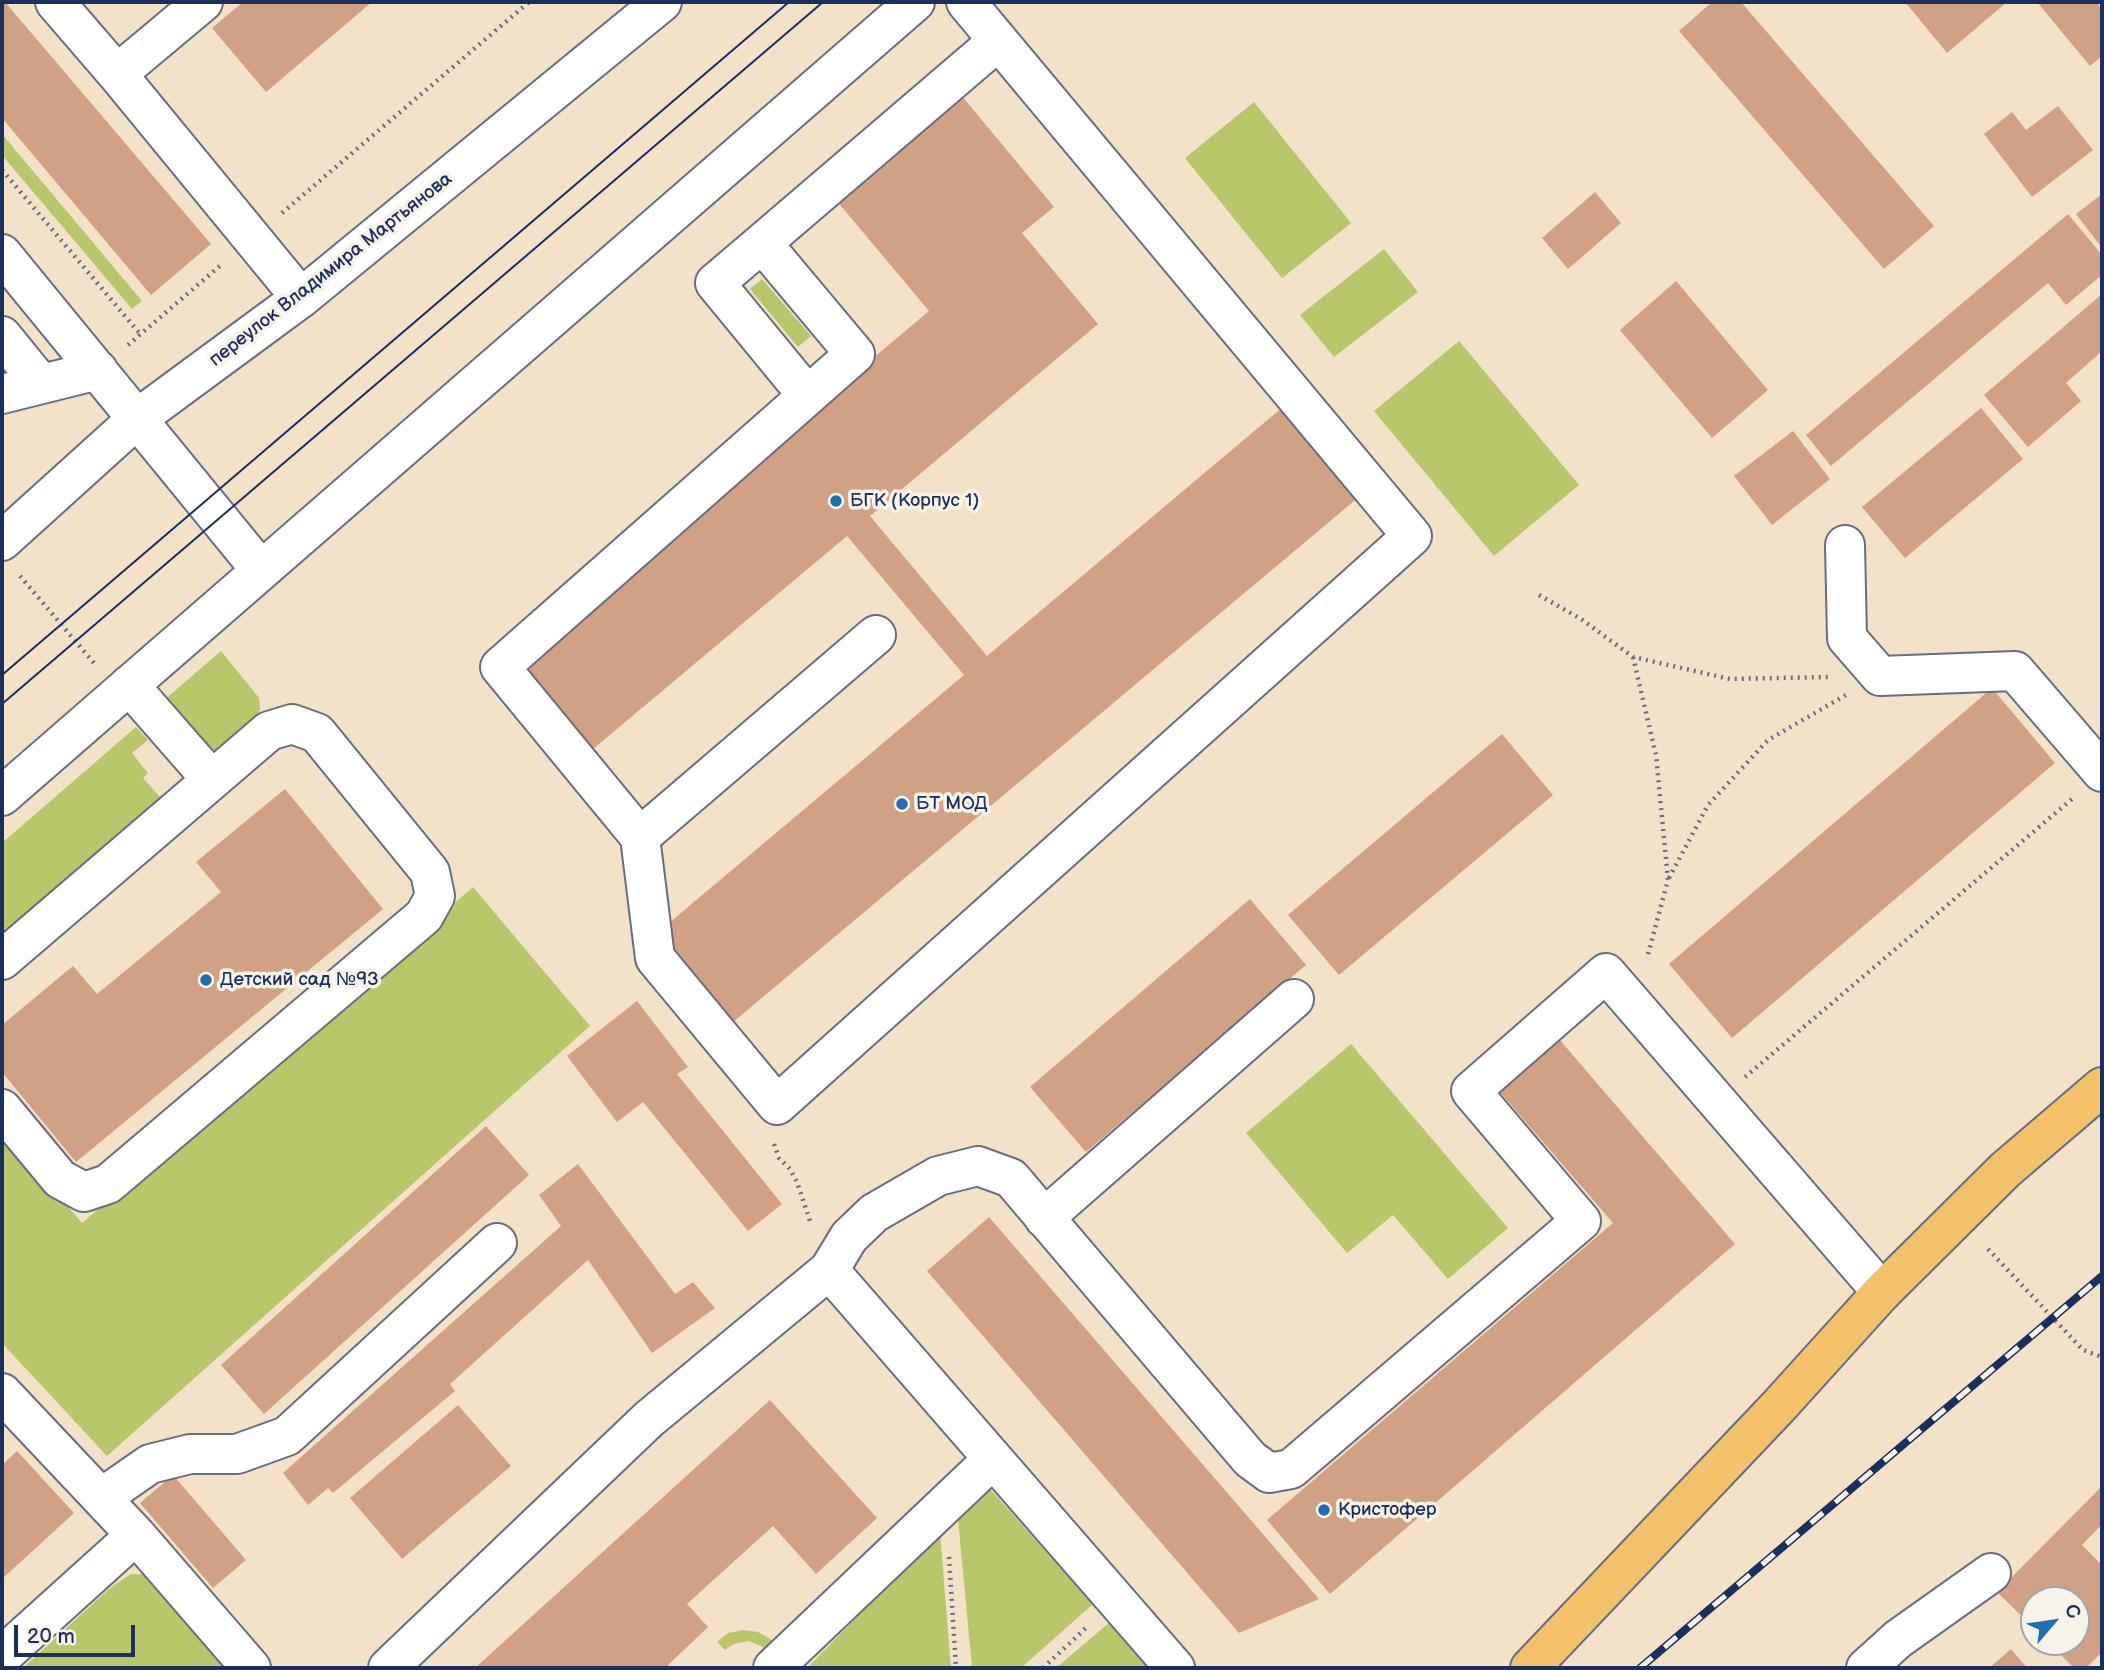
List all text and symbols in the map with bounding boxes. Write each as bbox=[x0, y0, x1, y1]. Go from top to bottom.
street label: переулок Владимира Мартьянова bbox=[205, 168, 457, 372]
place label: БГК (Корпус 1) bbox=[850, 490, 979, 512]
marker: БГК (Корпус 1) bbox=[828, 493, 844, 509]
place label: БТ МОД bbox=[916, 793, 988, 815]
marker: БТ МОД bbox=[894, 796, 910, 812]
place label: Детский сад №93 bbox=[220, 969, 379, 991]
marker: Детский сад №93 bbox=[198, 972, 214, 988]
place label: Кристофер bbox=[1338, 1499, 1436, 1521]
marker: Кристофер bbox=[1316, 1502, 1332, 1518]
north arrow bbox=[2020, 1586, 2090, 1656]
text: С bbox=[2059, 1600, 2085, 1623]
scale bar bbox=[18, 1610, 138, 1654]
text: 20 m bbox=[27, 1624, 75, 1649]

